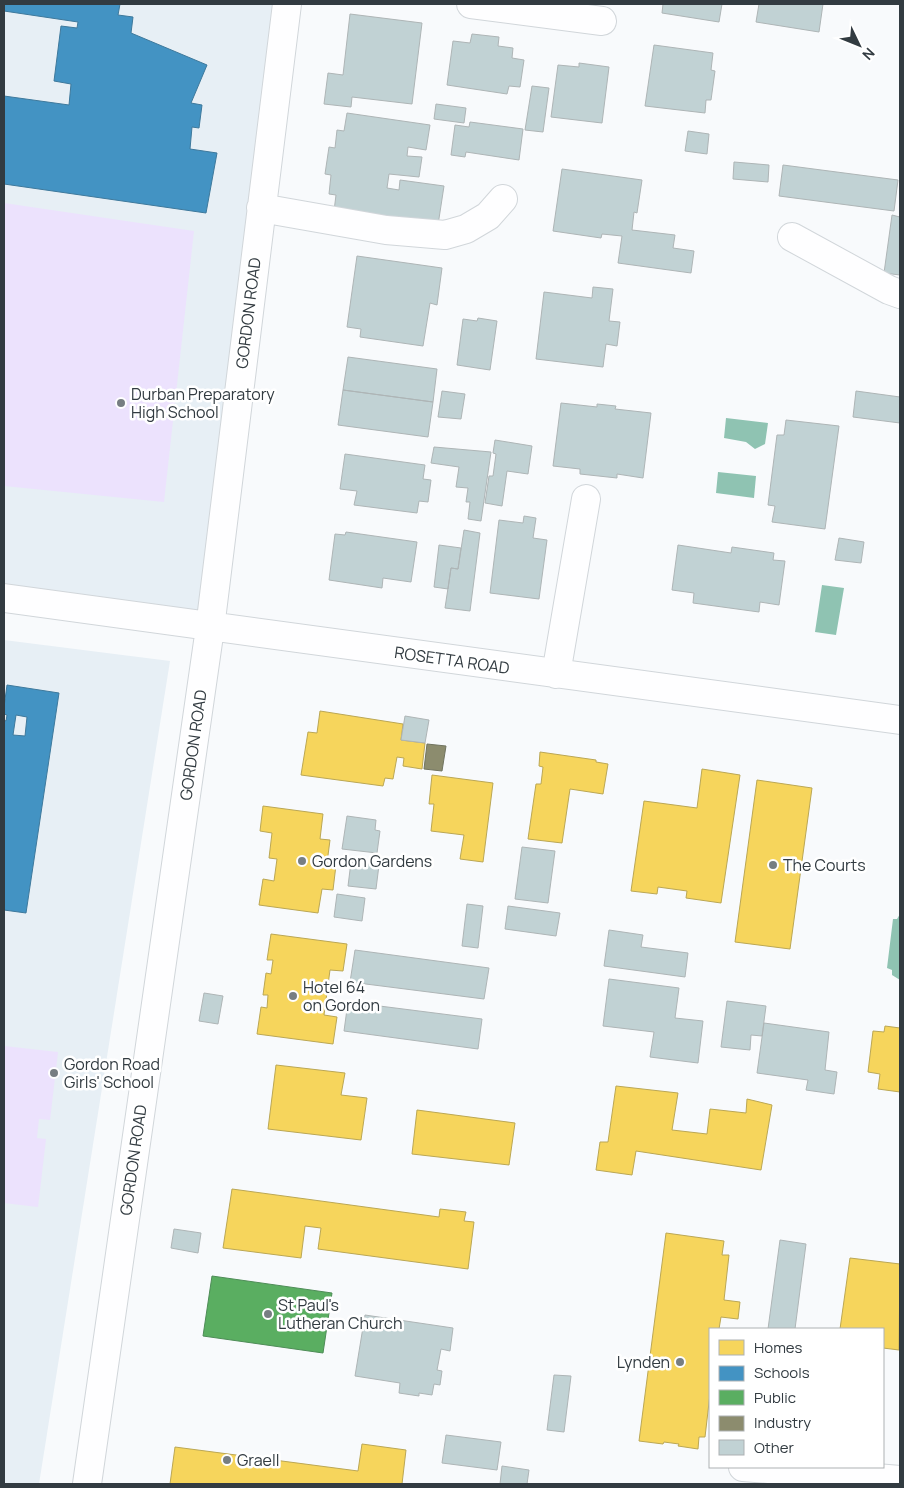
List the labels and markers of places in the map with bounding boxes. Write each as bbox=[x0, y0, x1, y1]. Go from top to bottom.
place label: Durban Preparatory High School bbox=[131, 383, 275, 423]
marker: Durban Preparatory High School bbox=[115, 397, 127, 409]
place label: Gordon Gardens bbox=[312, 850, 432, 872]
place label: The Courts bbox=[783, 854, 866, 876]
marker: Gordon Gardens bbox=[296, 855, 308, 867]
marker: The Courts bbox=[767, 859, 779, 871]
place label: Hotel 64 on Gordon bbox=[303, 976, 380, 1016]
marker: Hotel 64 on Gordon bbox=[287, 990, 299, 1002]
place label: Gordon Road Girls' School bbox=[64, 1053, 160, 1093]
marker: Gordon Road Girls' School bbox=[48, 1067, 60, 1079]
place label: St Paul's Lutheran Church bbox=[278, 1294, 402, 1334]
marker: St Paul's Lutheran Church bbox=[262, 1308, 274, 1320]
place label: Lynden bbox=[617, 1351, 670, 1373]
marker: Lynden bbox=[674, 1356, 686, 1368]
place label: Graell bbox=[237, 1449, 279, 1471]
marker: Graell bbox=[221, 1454, 233, 1466]

